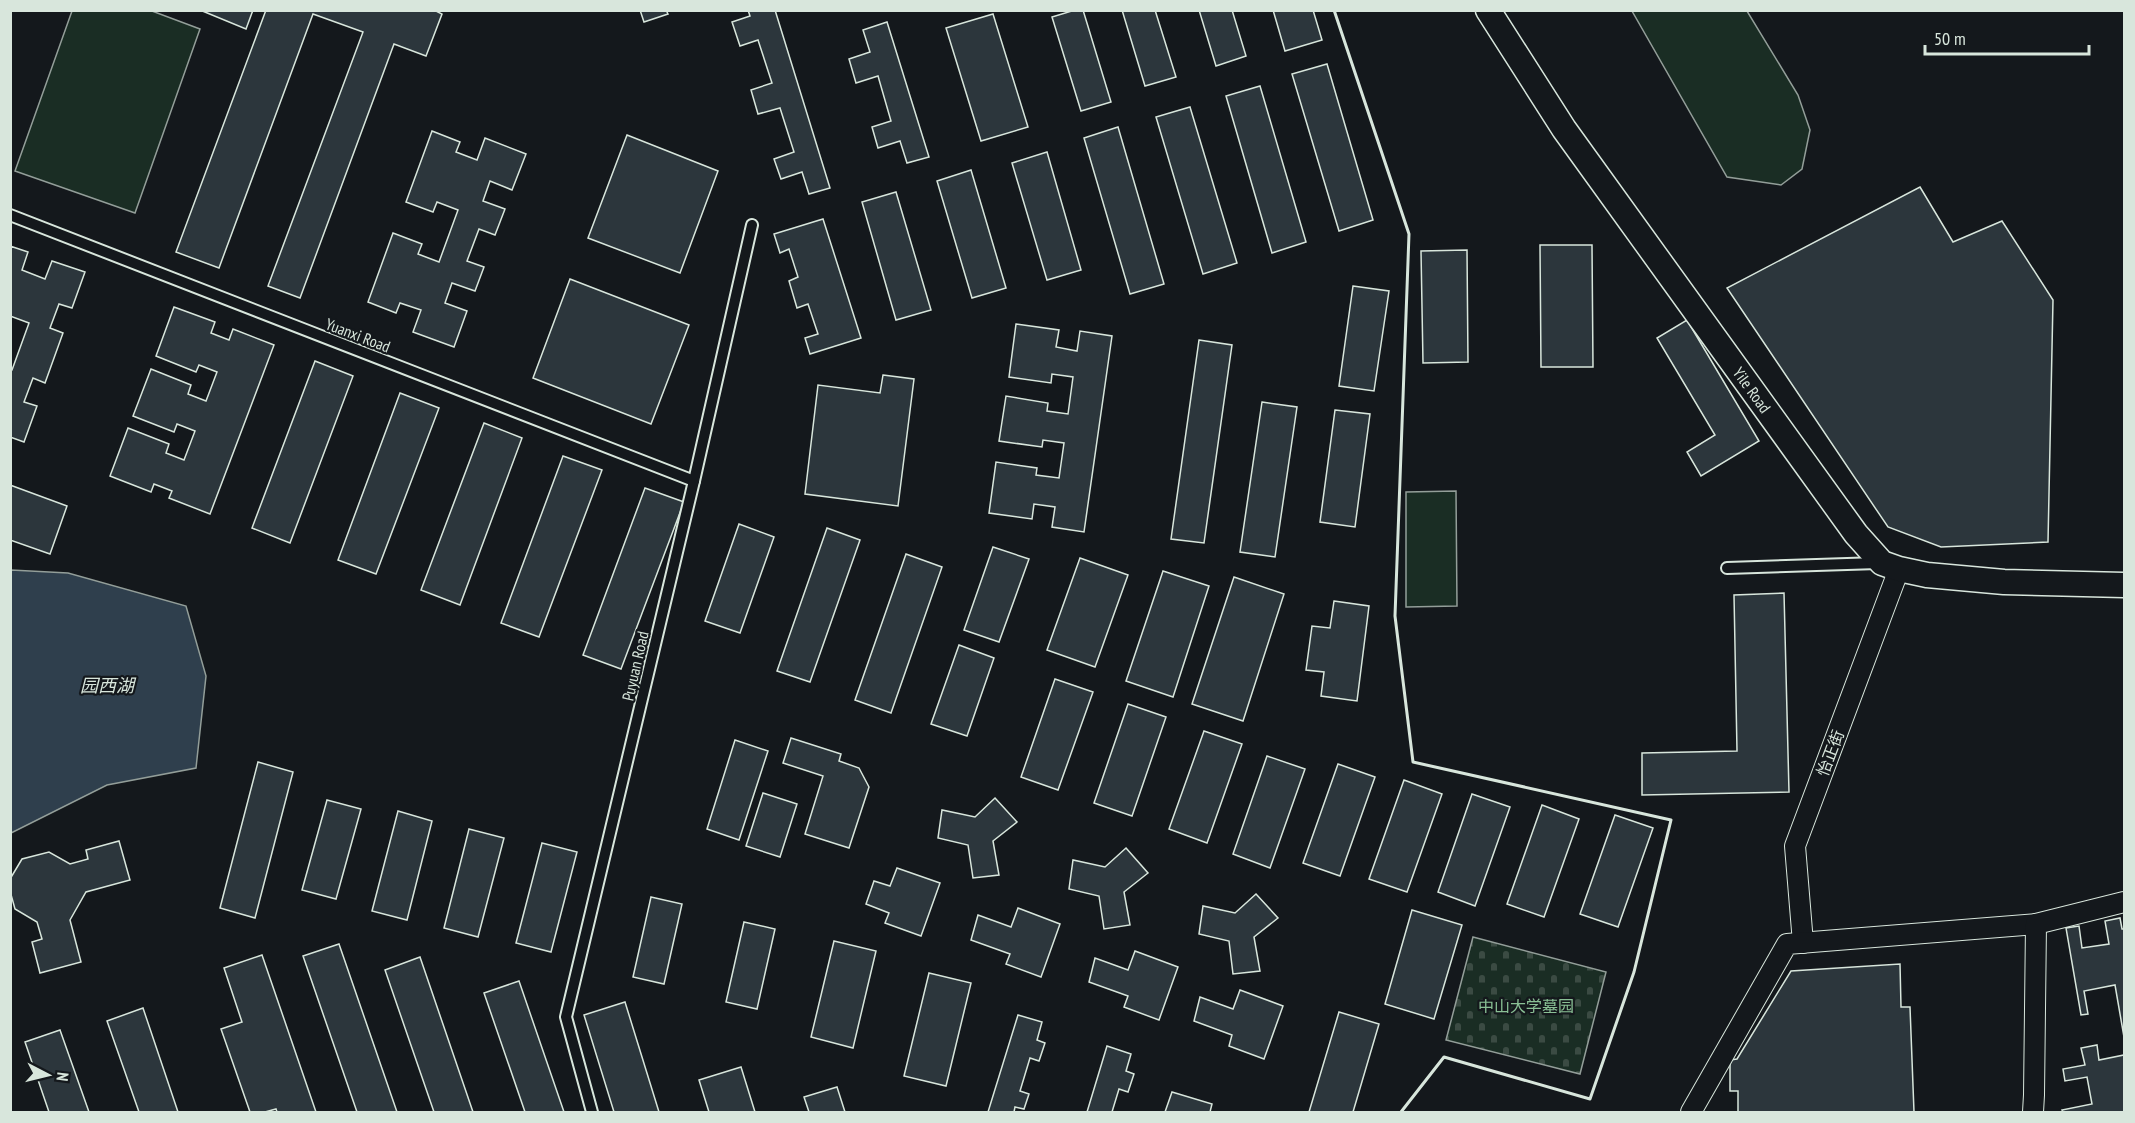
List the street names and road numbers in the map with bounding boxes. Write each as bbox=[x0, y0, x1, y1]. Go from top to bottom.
street label: Yuanxi Road bbox=[323, 314, 393, 356]
street label: Yile Road bbox=[1729, 363, 1775, 417]
street label: Puyuan Road bbox=[617, 629, 653, 703]
street label: 怡正街 bbox=[1812, 727, 1848, 779]

